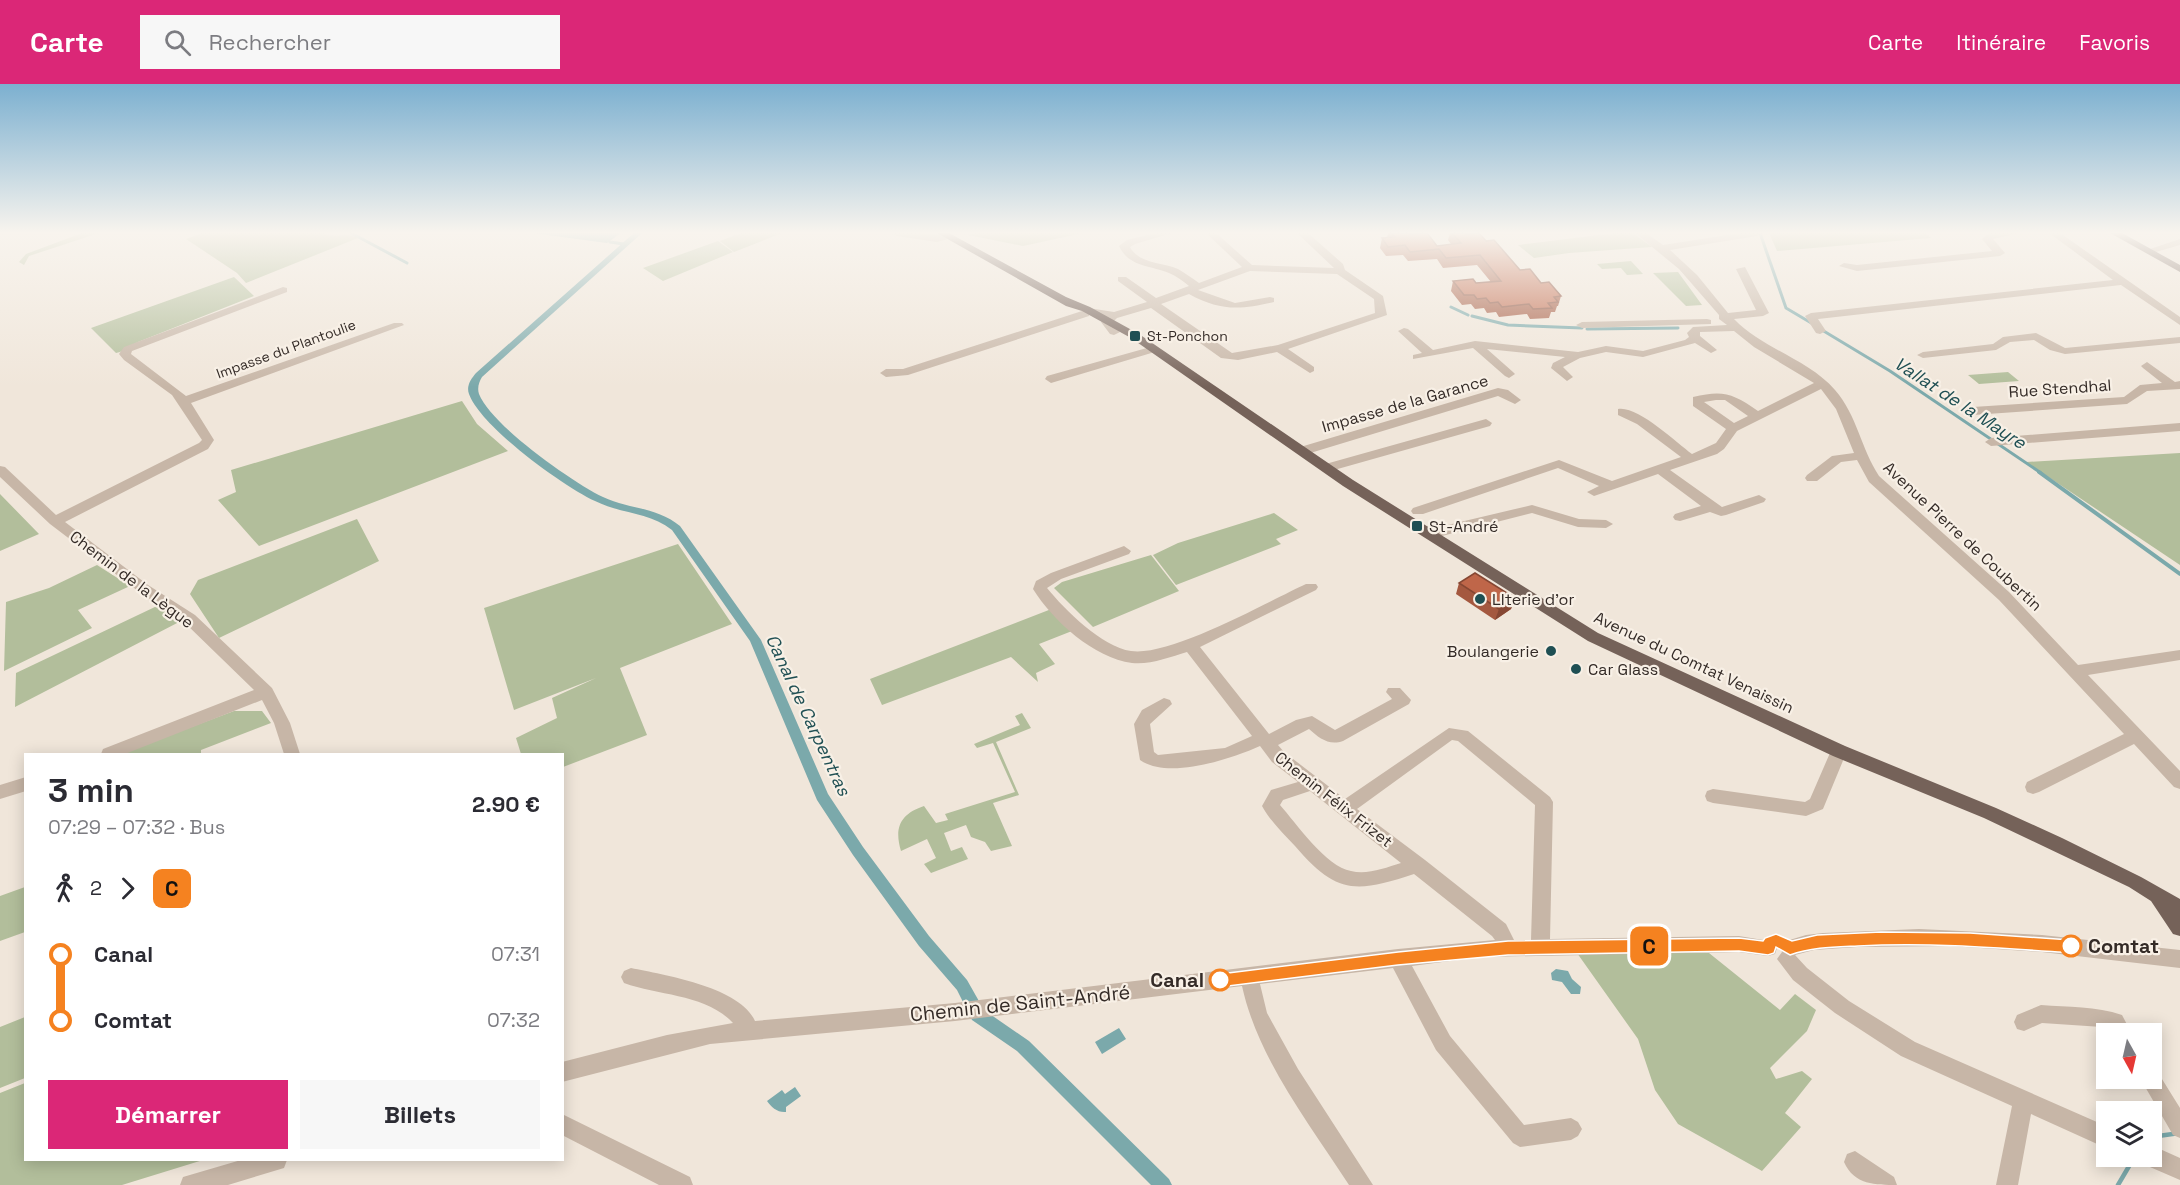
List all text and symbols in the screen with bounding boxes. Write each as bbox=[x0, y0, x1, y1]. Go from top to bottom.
search box bbox=[140, 15, 560, 69]
text: Carte bbox=[30, 24, 104, 60]
icon: search bbox=[161, 26, 194, 59]
text: Rechercher bbox=[209, 28, 331, 56]
text: Carte bbox=[1868, 29, 1923, 56]
text: Itinéraire bbox=[1956, 29, 2046, 56]
text: Favoris bbox=[2079, 29, 2150, 56]
street label: Impasse du Plantoulie bbox=[214, 315, 358, 383]
place label: St-Ponchon bbox=[1147, 327, 1228, 345]
marker: St-Ponchon bbox=[1128, 329, 1142, 343]
water label: Vallat de la Mayre bbox=[1890, 351, 2032, 454]
street label: Impasse de la Garance bbox=[1319, 370, 1491, 437]
street label: Rue Stendhal bbox=[2008, 374, 2112, 403]
street label: Avenue Pierre de Coubertin bbox=[1879, 457, 2047, 616]
place label: St-André bbox=[1429, 516, 1498, 537]
marker: St-André bbox=[1410, 519, 1424, 533]
street label: Chemin de la Lègue bbox=[65, 526, 198, 633]
place label: LIterie d'or bbox=[1492, 589, 1574, 610]
marker: LIterie d'or bbox=[1473, 592, 1487, 606]
street label: Avenue du Comtat Venaissin bbox=[1591, 607, 1797, 718]
water label: Canal de Carpentras bbox=[761, 630, 856, 800]
place label: Boulangerie bbox=[1447, 641, 1539, 662]
marker: Boulangerie bbox=[1544, 644, 1558, 658]
place label: Car Glass bbox=[1588, 659, 1658, 680]
marker: Car Glass bbox=[1569, 662, 1583, 676]
street label: Chemin Félix Frizet bbox=[1271, 747, 1397, 852]
text: 3 min bbox=[48, 770, 134, 812]
text: 2.90 € bbox=[472, 790, 540, 818]
text: 07:29 – 07:32 · Bus bbox=[48, 814, 225, 840]
icon: walk bbox=[48, 872, 81, 905]
icon: forward bbox=[111, 872, 144, 905]
text: 2 bbox=[90, 875, 102, 901]
text: C bbox=[165, 875, 179, 902]
line badge: C bbox=[1630, 926, 1668, 966]
text: C bbox=[1642, 933, 1656, 960]
place label: Comtat bbox=[2088, 933, 2159, 959]
marker: Comtat bbox=[2060, 935, 2082, 957]
text: Canal bbox=[94, 940, 153, 968]
text: 07:31 bbox=[491, 941, 540, 967]
place label: Canal bbox=[1150, 967, 1204, 993]
marker: Canal bbox=[1209, 969, 1231, 991]
street label: Chemin de Saint-André bbox=[909, 978, 1131, 1028]
text: Comtat bbox=[94, 1006, 172, 1034]
text: 07:32 bbox=[487, 1007, 540, 1033]
north arrow bbox=[2096, 1023, 2162, 1089]
map controls bbox=[2096, 1023, 2162, 1167]
button: Démarrer bbox=[48, 1080, 288, 1149]
button: Billets bbox=[300, 1080, 540, 1149]
button: layers bbox=[2096, 1101, 2162, 1167]

